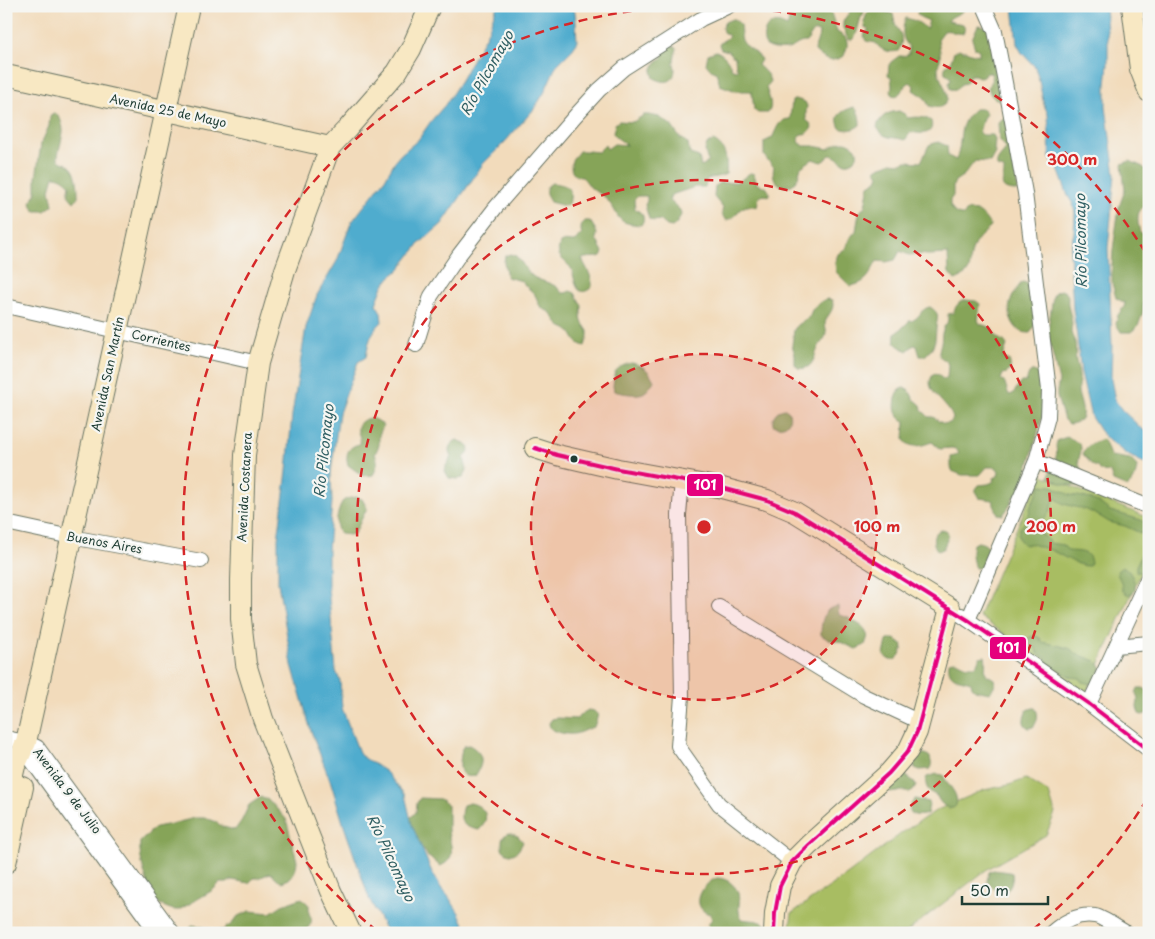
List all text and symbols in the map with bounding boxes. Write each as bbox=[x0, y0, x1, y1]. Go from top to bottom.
water label: Río Pilcomayo bbox=[455, 26, 519, 119]
street label: Avenida 25 de Mayo bbox=[108, 89, 229, 131]
text: 300 m bbox=[1047, 147, 1097, 170]
water label: Río Pilcomayo bbox=[1069, 193, 1092, 288]
street label: Avenida San Martín bbox=[86, 315, 128, 433]
street label: Corrientes bbox=[130, 324, 193, 356]
water label: Río Pilcomayo bbox=[308, 402, 339, 499]
street label: Avenida Costanera bbox=[232, 431, 256, 542]
unlabelled marker bbox=[569, 454, 579, 464]
line badge: 101 bbox=[686, 473, 724, 497]
text: 101 bbox=[694, 474, 717, 495]
text: 100 m bbox=[854, 514, 900, 537]
text: 200 m bbox=[1026, 514, 1076, 537]
centre of rings bbox=[695, 518, 713, 536]
street label: Buenos Aires bbox=[65, 526, 144, 558]
line badge: 101 bbox=[989, 636, 1027, 660]
text: 101 bbox=[997, 637, 1020, 658]
street label: Avenida 9 de Julio bbox=[29, 744, 106, 838]
water label: Río Pilcomayo bbox=[362, 811, 421, 906]
scale bar bbox=[962, 874, 1049, 906]
text: 50 m bbox=[970, 878, 1009, 901]

